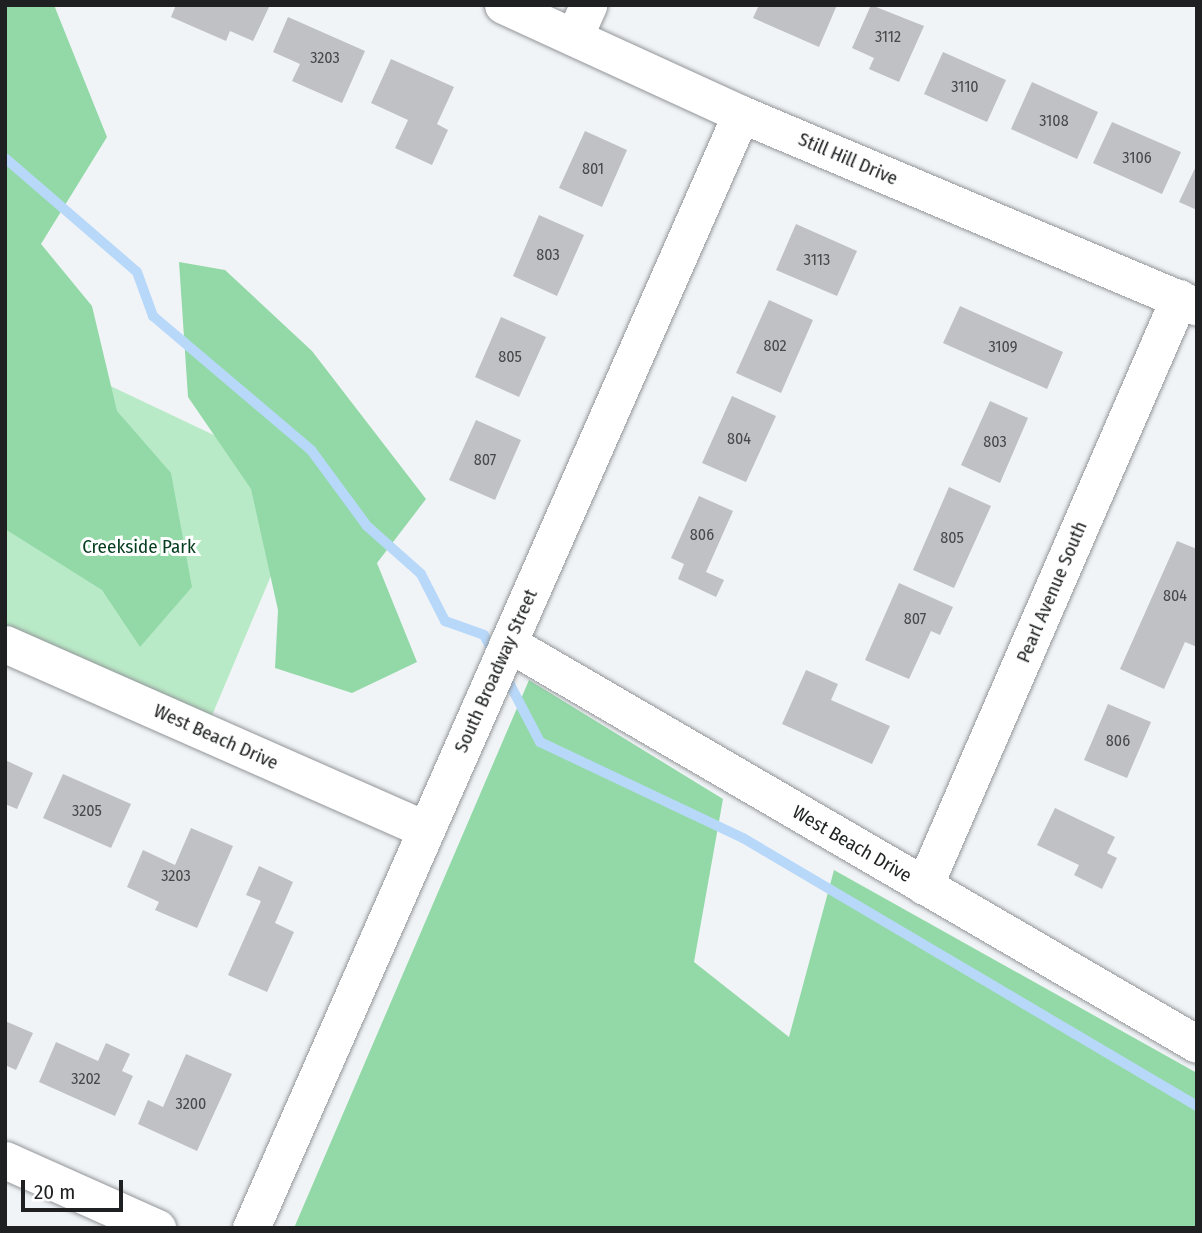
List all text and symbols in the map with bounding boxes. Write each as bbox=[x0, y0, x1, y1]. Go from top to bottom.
house number: 3112 bbox=[875, 27, 901, 47]
house number: 3203 bbox=[310, 48, 340, 68]
house number: 3110 bbox=[951, 77, 979, 97]
house number: 3108 bbox=[1039, 111, 1069, 131]
street label: Still Hill Drive bbox=[795, 128, 901, 190]
house number: 3106 bbox=[1122, 148, 1152, 168]
house number: 801 bbox=[582, 159, 604, 179]
house number: 803 bbox=[536, 245, 560, 265]
house number: 3113 bbox=[804, 250, 830, 270]
house number: 802 bbox=[763, 336, 787, 356]
house number: 3109 bbox=[988, 337, 1018, 357]
house number: 805 bbox=[498, 347, 522, 367]
house number: 804 bbox=[727, 429, 751, 449]
house number: 803 bbox=[983, 432, 1007, 452]
house number: 807 bbox=[474, 450, 496, 470]
street label: Pearl Avenue South bbox=[1012, 518, 1092, 666]
house number: 806 bbox=[690, 525, 714, 545]
house number: 805 bbox=[940, 528, 964, 548]
park label: Creekside Park bbox=[82, 536, 196, 558]
street label: South Broadway Street bbox=[450, 586, 542, 756]
house number: 804 bbox=[1163, 586, 1187, 606]
house number: 807 bbox=[904, 609, 926, 629]
street label: West Beach Drive bbox=[150, 699, 282, 775]
house number: 806 bbox=[1106, 731, 1130, 751]
house number: 3205 bbox=[72, 801, 102, 821]
street label: West Beach Drive bbox=[788, 801, 916, 887]
house number: 3203 bbox=[161, 866, 191, 886]
house number: 3202 bbox=[71, 1069, 101, 1089]
house number: 3200 bbox=[176, 1094, 206, 1114]
scale bar bbox=[24, 1166, 126, 1210]
text: 20 m bbox=[34, 1179, 75, 1205]

